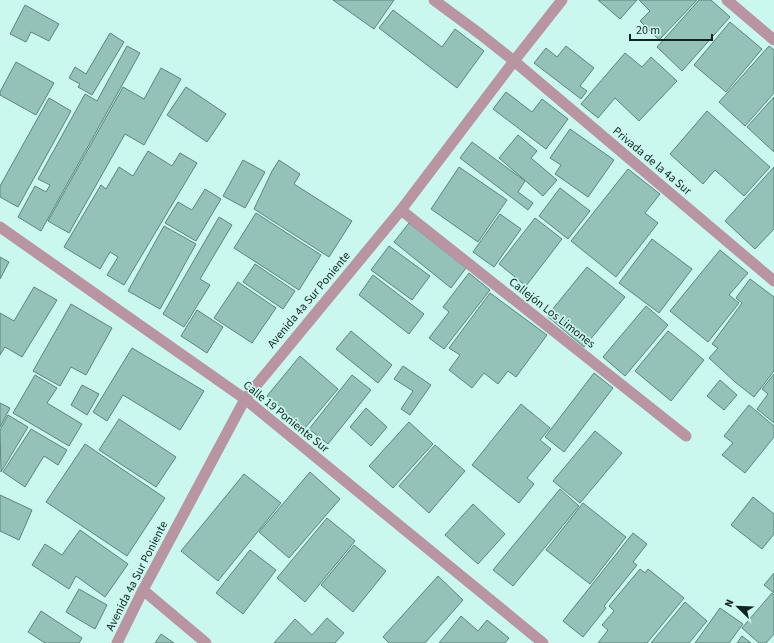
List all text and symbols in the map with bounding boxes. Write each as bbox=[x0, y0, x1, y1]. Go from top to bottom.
scale bar bbox=[630, 16, 712, 42]
text: 20 m bbox=[636, 22, 660, 39]
street label: Privada de la 4a Sur bbox=[609, 123, 696, 200]
street label: Avenida 4a Sur Poniente bbox=[263, 248, 355, 352]
street label: Callejón Los Limones bbox=[505, 274, 599, 352]
street label: Calle 19 Poniente Sur bbox=[239, 377, 333, 458]
street label: Avenida 4a Sur Poniente bbox=[102, 518, 172, 634]
north arrow bbox=[718, 587, 758, 627]
text: N bbox=[721, 597, 738, 610]

